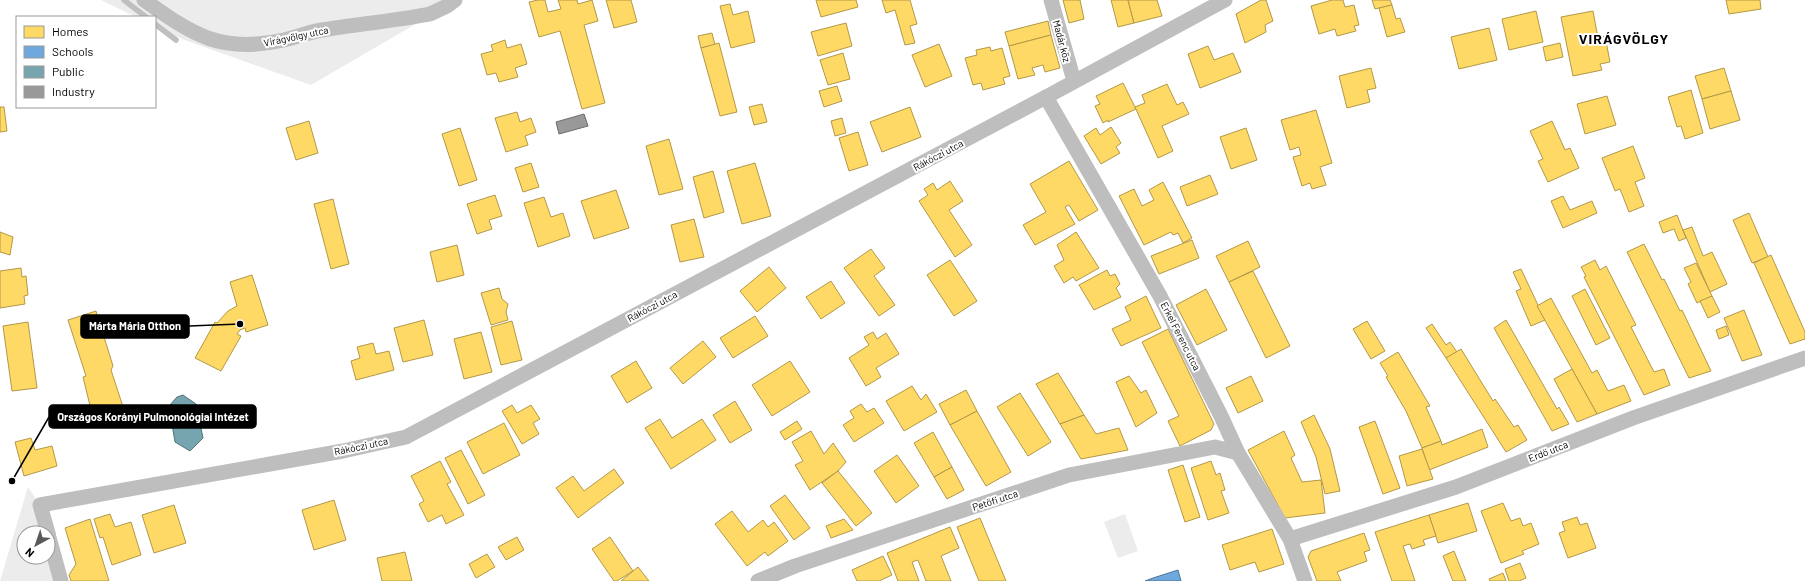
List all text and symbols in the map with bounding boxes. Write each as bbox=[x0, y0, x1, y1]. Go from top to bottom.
legend bbox=[16, 16, 156, 108]
street label: Madár köz bbox=[1051, 19, 1074, 64]
street label: Virágvölgy utca bbox=[263, 23, 329, 49]
text: Homes bbox=[52, 24, 89, 38]
district label: VIRÁGVÖLGY bbox=[1579, 30, 1669, 47]
text: Schools bbox=[52, 44, 93, 58]
text: Public bbox=[52, 64, 84, 78]
text: Industry bbox=[52, 84, 95, 98]
street label: Rákóczi utca bbox=[911, 137, 965, 173]
street label: Rákóczi utca bbox=[625, 288, 679, 324]
street label: Erkel Ferenc utca bbox=[1159, 300, 1203, 372]
callout: Márta Mária Otthon bbox=[81, 315, 189, 338]
text: Márta Mária Otthon bbox=[89, 319, 181, 332]
callout: Országos Korányi Pulmonológiai Intézet bbox=[49, 405, 256, 428]
text: Országos Korányi Pulmonológiai Intézet bbox=[57, 410, 249, 423]
street label: Rákóczi utca bbox=[333, 434, 389, 458]
street label: Erdő utca bbox=[1526, 438, 1570, 464]
street label: Petőfi utca bbox=[971, 487, 1019, 513]
north arrow bbox=[16, 525, 56, 565]
text: N bbox=[22, 546, 36, 560]

